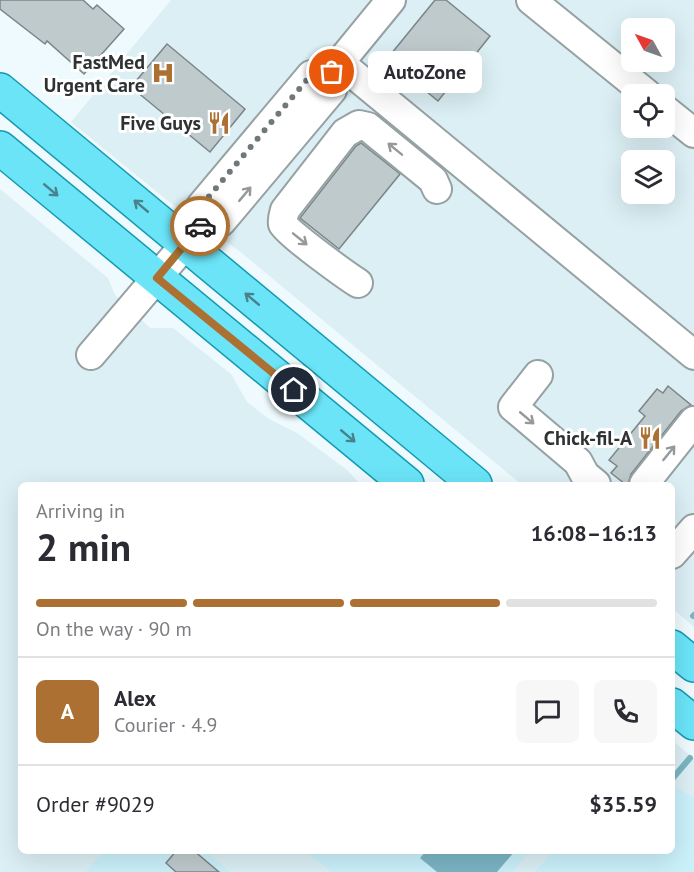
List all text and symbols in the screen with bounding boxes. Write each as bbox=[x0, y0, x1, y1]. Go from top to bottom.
north arrow bbox=[621, 18, 675, 72]
map controls bbox=[621, 18, 675, 204]
pin bbox=[306, 46, 357, 97]
place label: FastMed Urgent Care bbox=[44, 49, 145, 98]
callout: AutoZone bbox=[368, 51, 482, 93]
icon: bag bbox=[315, 55, 348, 88]
text: AutoZone bbox=[384, 59, 466, 85]
hospital icon: FastMed Urgent Care bbox=[150, 60, 176, 86]
button: locate bbox=[621, 84, 675, 138]
place label: Five Guys bbox=[120, 110, 201, 136]
restaurant icon: Five Guys bbox=[206, 110, 232, 136]
one-way arrow bbox=[387, 143, 403, 156]
button: layers bbox=[621, 150, 675, 204]
one-way arrow bbox=[43, 183, 58, 197]
one-way arrow bbox=[238, 186, 251, 202]
courier bbox=[170, 196, 230, 256]
one-way arrow bbox=[133, 200, 149, 213]
icon: car bbox=[184, 210, 217, 243]
one-way arrow bbox=[292, 232, 308, 245]
one-way arrow bbox=[245, 292, 260, 306]
pin bbox=[268, 364, 319, 415]
icon: home bbox=[277, 373, 310, 406]
one-way arrow bbox=[519, 412, 535, 425]
place label: Chick-fil-A bbox=[544, 425, 633, 451]
restaurant icon: Chick-fil-A bbox=[637, 425, 663, 451]
one-way arrow bbox=[340, 429, 356, 442]
one-way arrow bbox=[662, 445, 675, 461]
text: Arriving in bbox=[36, 498, 125, 524]
text: 16:08–16:13 bbox=[531, 519, 657, 547]
text: 2 min bbox=[36, 521, 131, 572]
text: On the way · 90 m bbox=[36, 616, 192, 642]
button: chat bbox=[516, 680, 579, 743]
button: phone bbox=[594, 680, 657, 743]
text: Alex bbox=[114, 684, 156, 712]
text: A bbox=[61, 697, 74, 725]
text: Courier · 4.9 bbox=[114, 712, 217, 738]
text: Order #9029 bbox=[36, 790, 155, 818]
text: $35.59 bbox=[589, 790, 657, 818]

